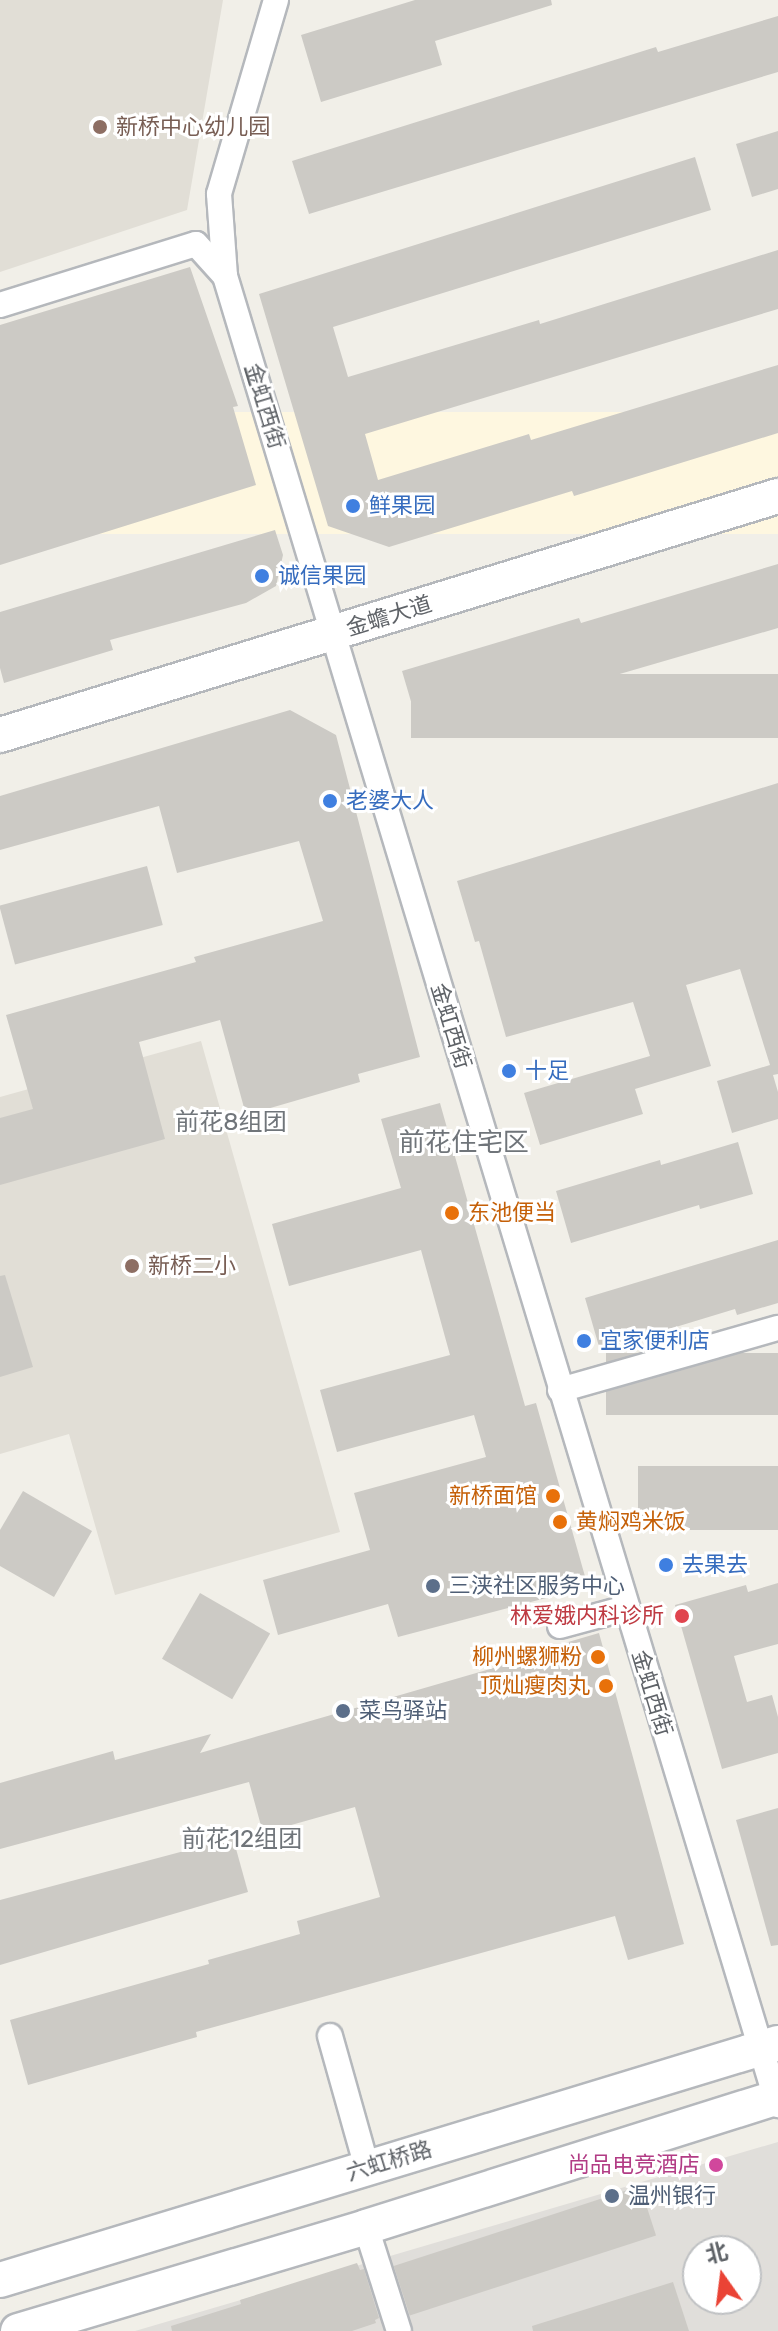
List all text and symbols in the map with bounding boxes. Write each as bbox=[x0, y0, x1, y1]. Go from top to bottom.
place label: 新桥中心幼儿园 bbox=[116, 114, 270, 140]
marker: 新桥中心幼儿园 bbox=[91, 118, 109, 136]
street label: 金虹西街 bbox=[240, 360, 290, 452]
place label: 鲜果园 bbox=[369, 493, 435, 519]
marker: 鲜果园 bbox=[344, 497, 362, 515]
place label: 诚信果园 bbox=[278, 563, 366, 589]
marker: 诚信果园 bbox=[253, 567, 271, 585]
street label: 金蟾大道 bbox=[343, 591, 435, 641]
place label: 老婆大人 bbox=[346, 788, 434, 814]
marker: 老婆大人 bbox=[321, 792, 339, 810]
street label: 金虹西街 bbox=[426, 980, 476, 1072]
place label: 十足 bbox=[525, 1058, 569, 1084]
marker: 十足 bbox=[500, 1062, 518, 1080]
district label: 前花8组团 bbox=[175, 1109, 287, 1137]
district label: 前花住宅区 bbox=[399, 1127, 529, 1159]
place label: 东池便当 bbox=[468, 1200, 556, 1226]
marker: 东池便当 bbox=[443, 1204, 461, 1222]
place label: 新桥二小 bbox=[148, 1253, 236, 1279]
marker: 新桥二小 bbox=[123, 1257, 141, 1275]
place label: 宜家便利店 bbox=[600, 1328, 710, 1354]
marker: 宜家便利店 bbox=[575, 1332, 593, 1350]
place label: 新桥面馆 bbox=[449, 1483, 537, 1509]
marker: 新桥面馆 bbox=[544, 1487, 562, 1505]
place label: 黄焖鸡米饭 bbox=[576, 1509, 686, 1535]
marker: 黄焖鸡米饭 bbox=[551, 1513, 569, 1531]
place label: 去果去 bbox=[682, 1552, 748, 1578]
marker: 去果去 bbox=[657, 1556, 675, 1574]
place label: 三浃社区服务中心 bbox=[449, 1573, 625, 1599]
marker: 三浃社区服务中心 bbox=[424, 1577, 442, 1595]
place label: 林爱娥内科诊所 bbox=[510, 1603, 664, 1629]
marker: 林爱娥内科诊所 bbox=[671, 1605, 693, 1627]
place label: 柳州螺狮粉 bbox=[472, 1644, 582, 1670]
street label: 金虹西街 bbox=[627, 1647, 677, 1739]
marker: 柳州螺狮粉 bbox=[589, 1648, 607, 1666]
place label: 顶灿瘦肉丸 bbox=[480, 1673, 590, 1699]
marker: 顶灿瘦肉丸 bbox=[597, 1677, 615, 1695]
place label: 菜鸟驿站 bbox=[359, 1698, 447, 1724]
marker: 菜鸟驿站 bbox=[334, 1702, 352, 1720]
district label: 前花12组团 bbox=[182, 1826, 302, 1854]
street label: 六虹桥路 bbox=[343, 2136, 435, 2186]
place label: 尚品电竞酒店 bbox=[568, 2152, 700, 2178]
marker: 尚品电竞酒店 bbox=[707, 2156, 725, 2174]
place label: 温州银行 bbox=[628, 2183, 716, 2209]
marker: 温州银行 bbox=[603, 2187, 621, 2205]
north arrow bbox=[682, 2235, 762, 2315]
text: 北 bbox=[703, 2237, 730, 2269]

